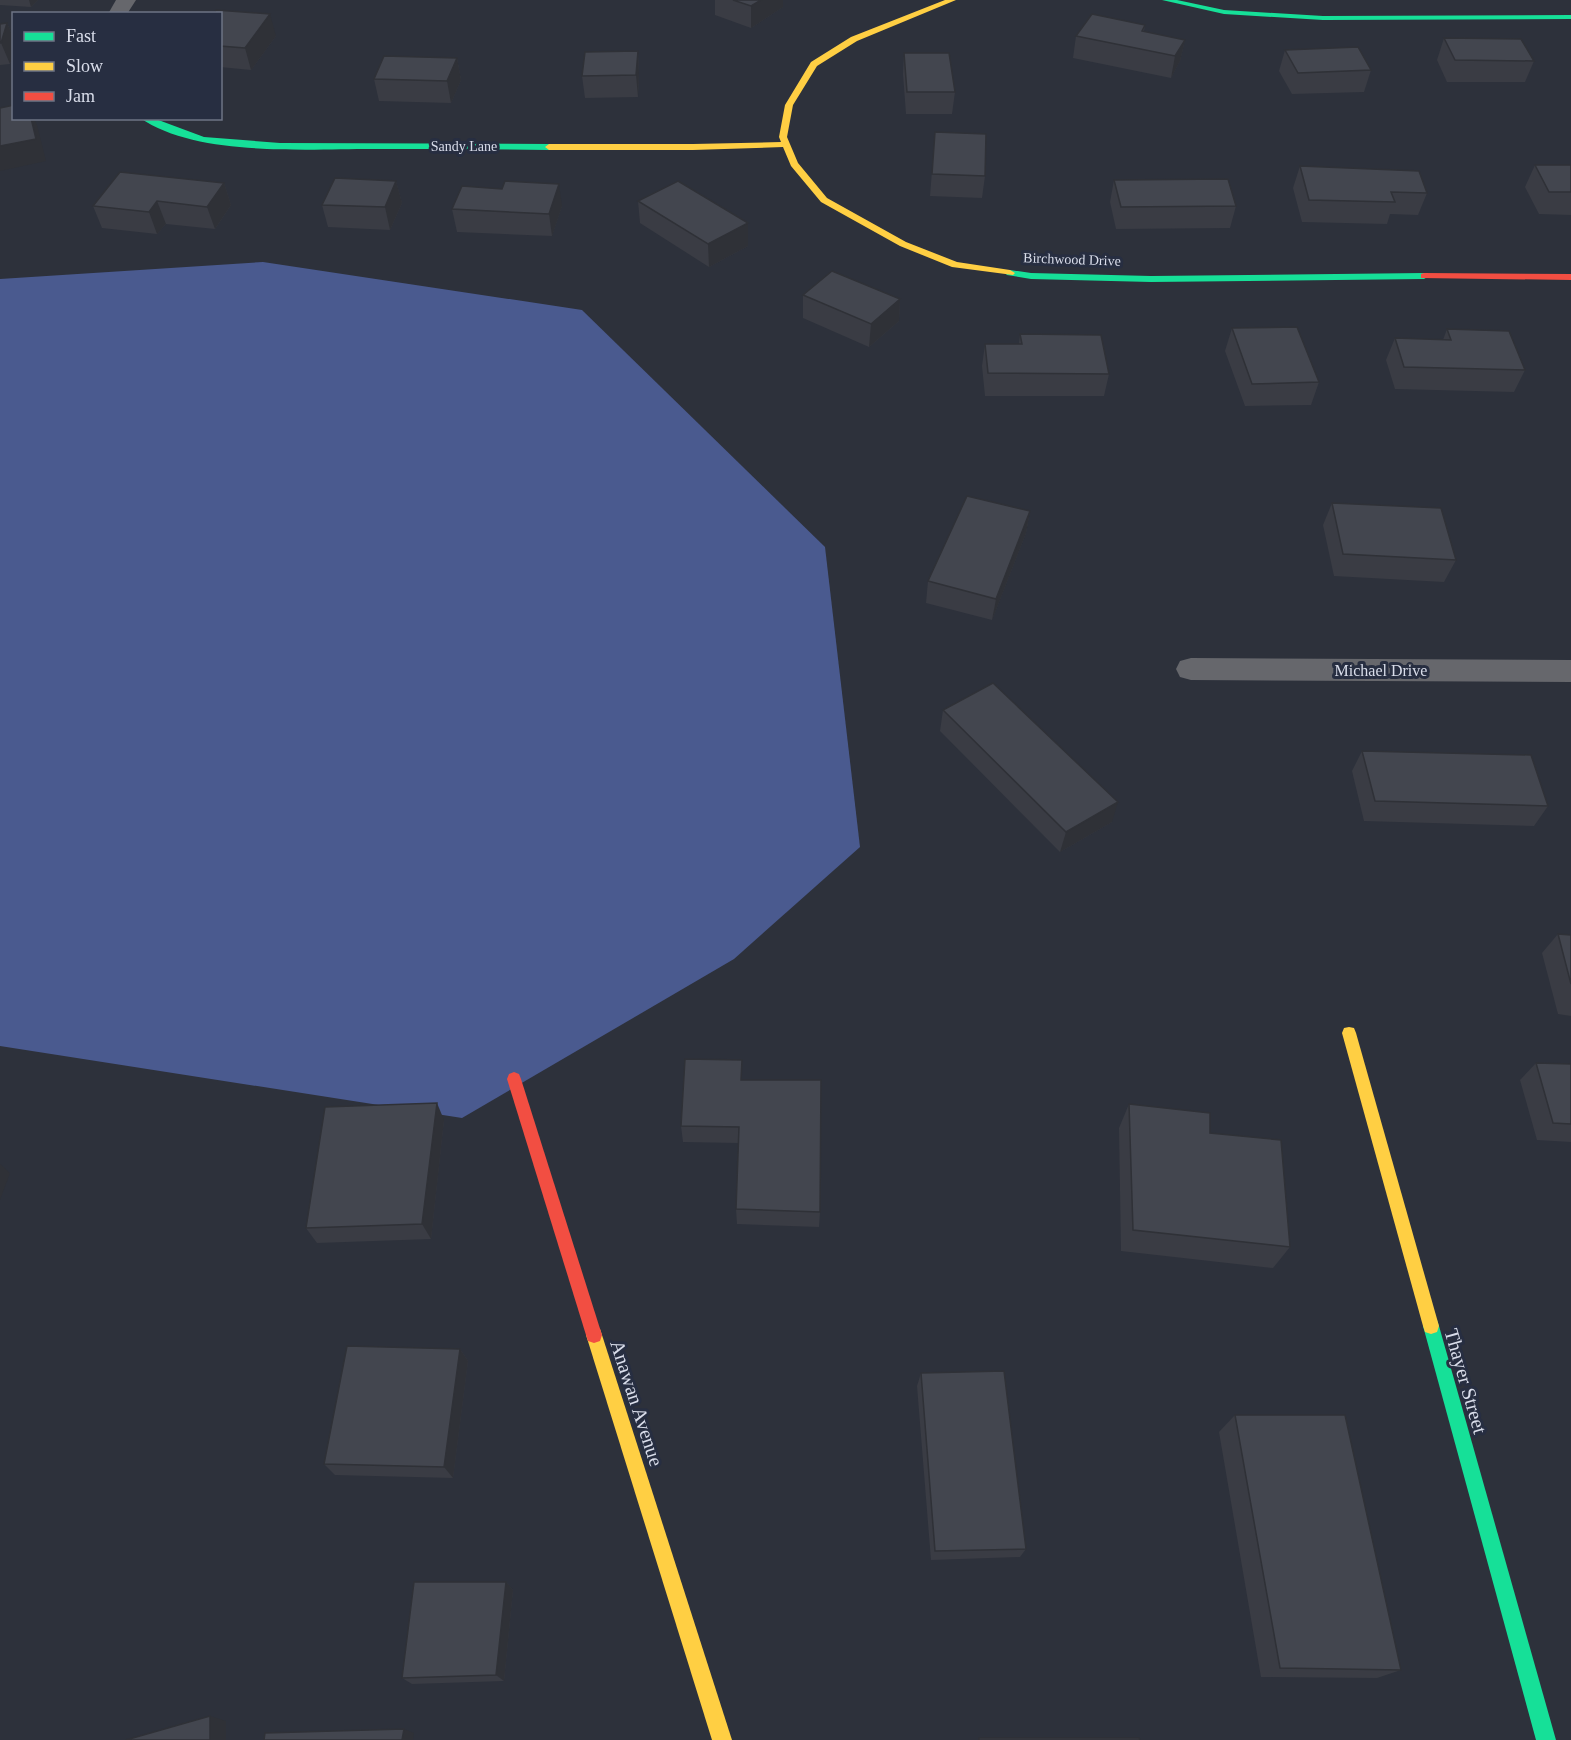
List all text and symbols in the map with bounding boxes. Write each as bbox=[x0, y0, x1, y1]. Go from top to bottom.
legend bbox=[12, 12, 222, 120]
text: Fast bbox=[66, 26, 96, 46]
text: Slow bbox=[66, 56, 103, 76]
text: Jam bbox=[66, 86, 95, 106]
street label: Sandy Lane bbox=[431, 139, 497, 154]
street label: Birchwood Drive bbox=[1023, 250, 1121, 269]
street label: Michael Drive bbox=[1335, 662, 1427, 679]
street label: Thayer Street bbox=[1440, 1326, 1492, 1437]
street label: Anawan Avenue bbox=[606, 1337, 668, 1469]

